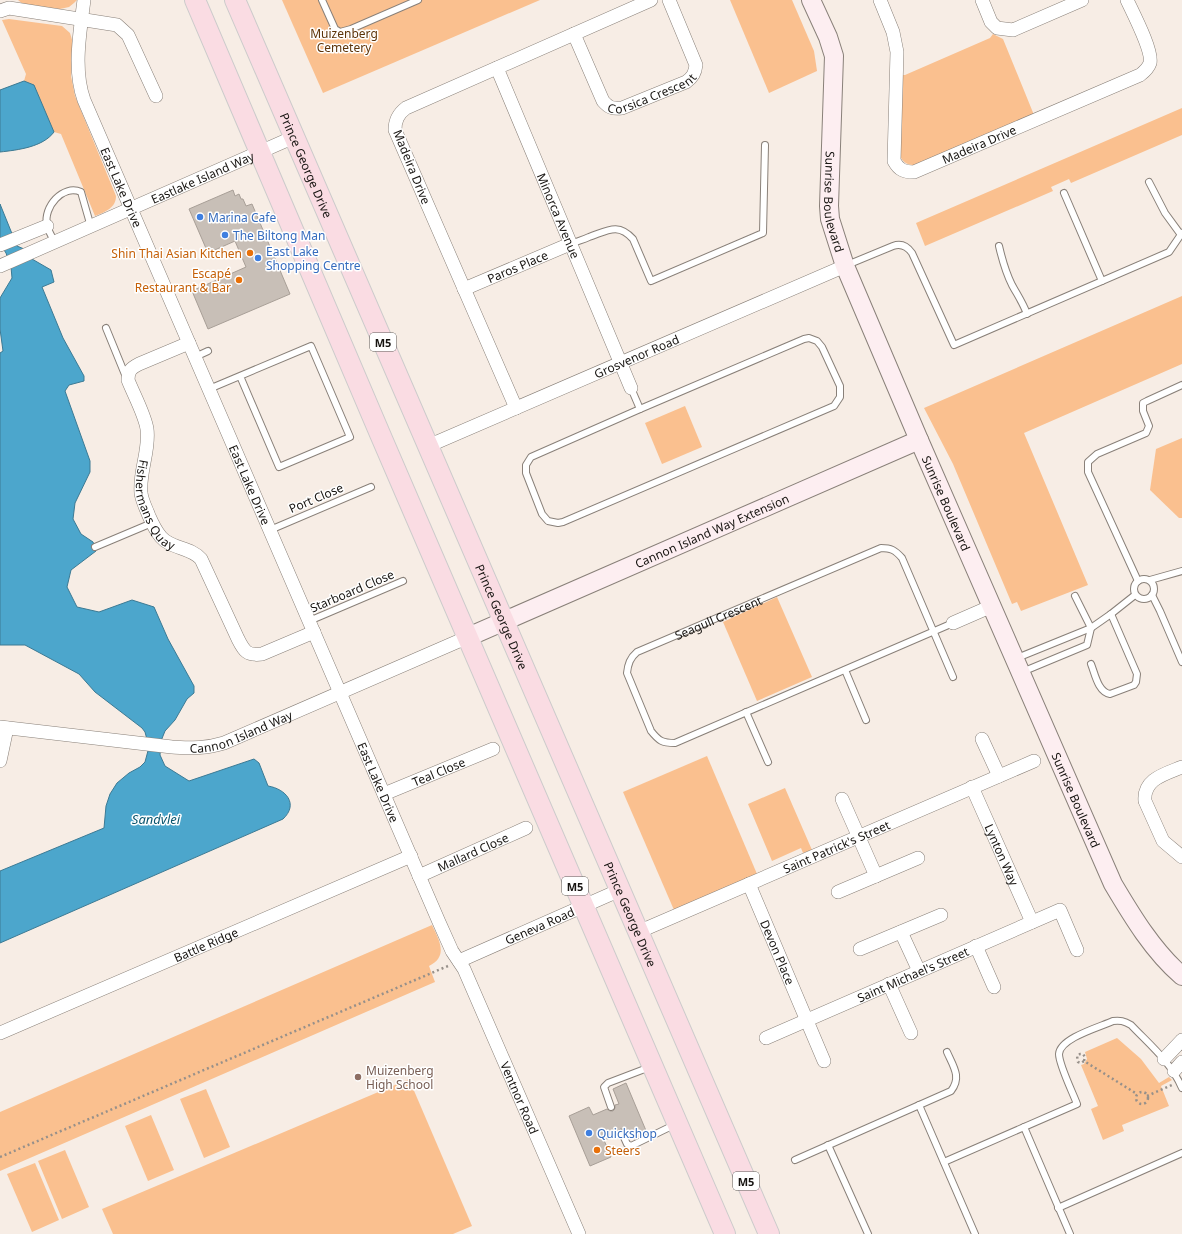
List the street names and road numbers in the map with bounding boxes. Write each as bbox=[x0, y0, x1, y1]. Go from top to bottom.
street label: Corsica Crescent bbox=[606, 69, 700, 117]
street label: Prince George Drive bbox=[276, 110, 337, 221]
street label: Madeira Drive bbox=[939, 121, 1019, 168]
street label: Madeira Drive bbox=[389, 127, 435, 207]
street label: East Lake Drive bbox=[97, 145, 147, 230]
street label: Eastlake Island Way bbox=[148, 147, 257, 207]
street label: Sunrise Boulevard bbox=[820, 151, 849, 254]
street label: Minorca Avenue bbox=[533, 170, 584, 261]
street label: Paros Place bbox=[484, 246, 551, 287]
street label: Grosvenor Road bbox=[591, 330, 682, 382]
road number: M5 bbox=[370, 333, 396, 351]
street label: East Lake Drive bbox=[225, 442, 275, 528]
street label: Sunrise Boulevard bbox=[918, 453, 975, 553]
street label: Fishermans Quay bbox=[132, 458, 179, 554]
street label: Port Close bbox=[286, 479, 346, 517]
street label: Cannon Island Way Extension bbox=[632, 489, 792, 572]
street label: Prince George Drive bbox=[472, 561, 532, 672]
street label: Starboard Close bbox=[307, 566, 397, 616]
street label: Seagull Crescent bbox=[672, 591, 765, 644]
street label: Cannon Island Way bbox=[190, 706, 296, 756]
street label: East Lake Drive bbox=[354, 739, 403, 825]
street label: Sunrise Boulevard bbox=[1048, 750, 1105, 850]
street label: Teal Close bbox=[409, 753, 468, 790]
street label: Saint Patrick's Street bbox=[780, 816, 893, 877]
street label: Lynton Way bbox=[981, 821, 1024, 889]
street label: Mallard Close bbox=[435, 828, 511, 875]
street label: Prince George Drive bbox=[600, 859, 661, 970]
road number: M5 bbox=[562, 877, 588, 895]
street label: Geneva Road bbox=[502, 903, 577, 948]
street label: Devon Place bbox=[757, 917, 799, 987]
street label: Battle Ridge bbox=[171, 923, 241, 966]
street label: Saint Michael's Street bbox=[854, 942, 972, 1006]
street label: Ventnor Road bbox=[497, 1059, 543, 1136]
road number: M5 bbox=[733, 1172, 759, 1190]

